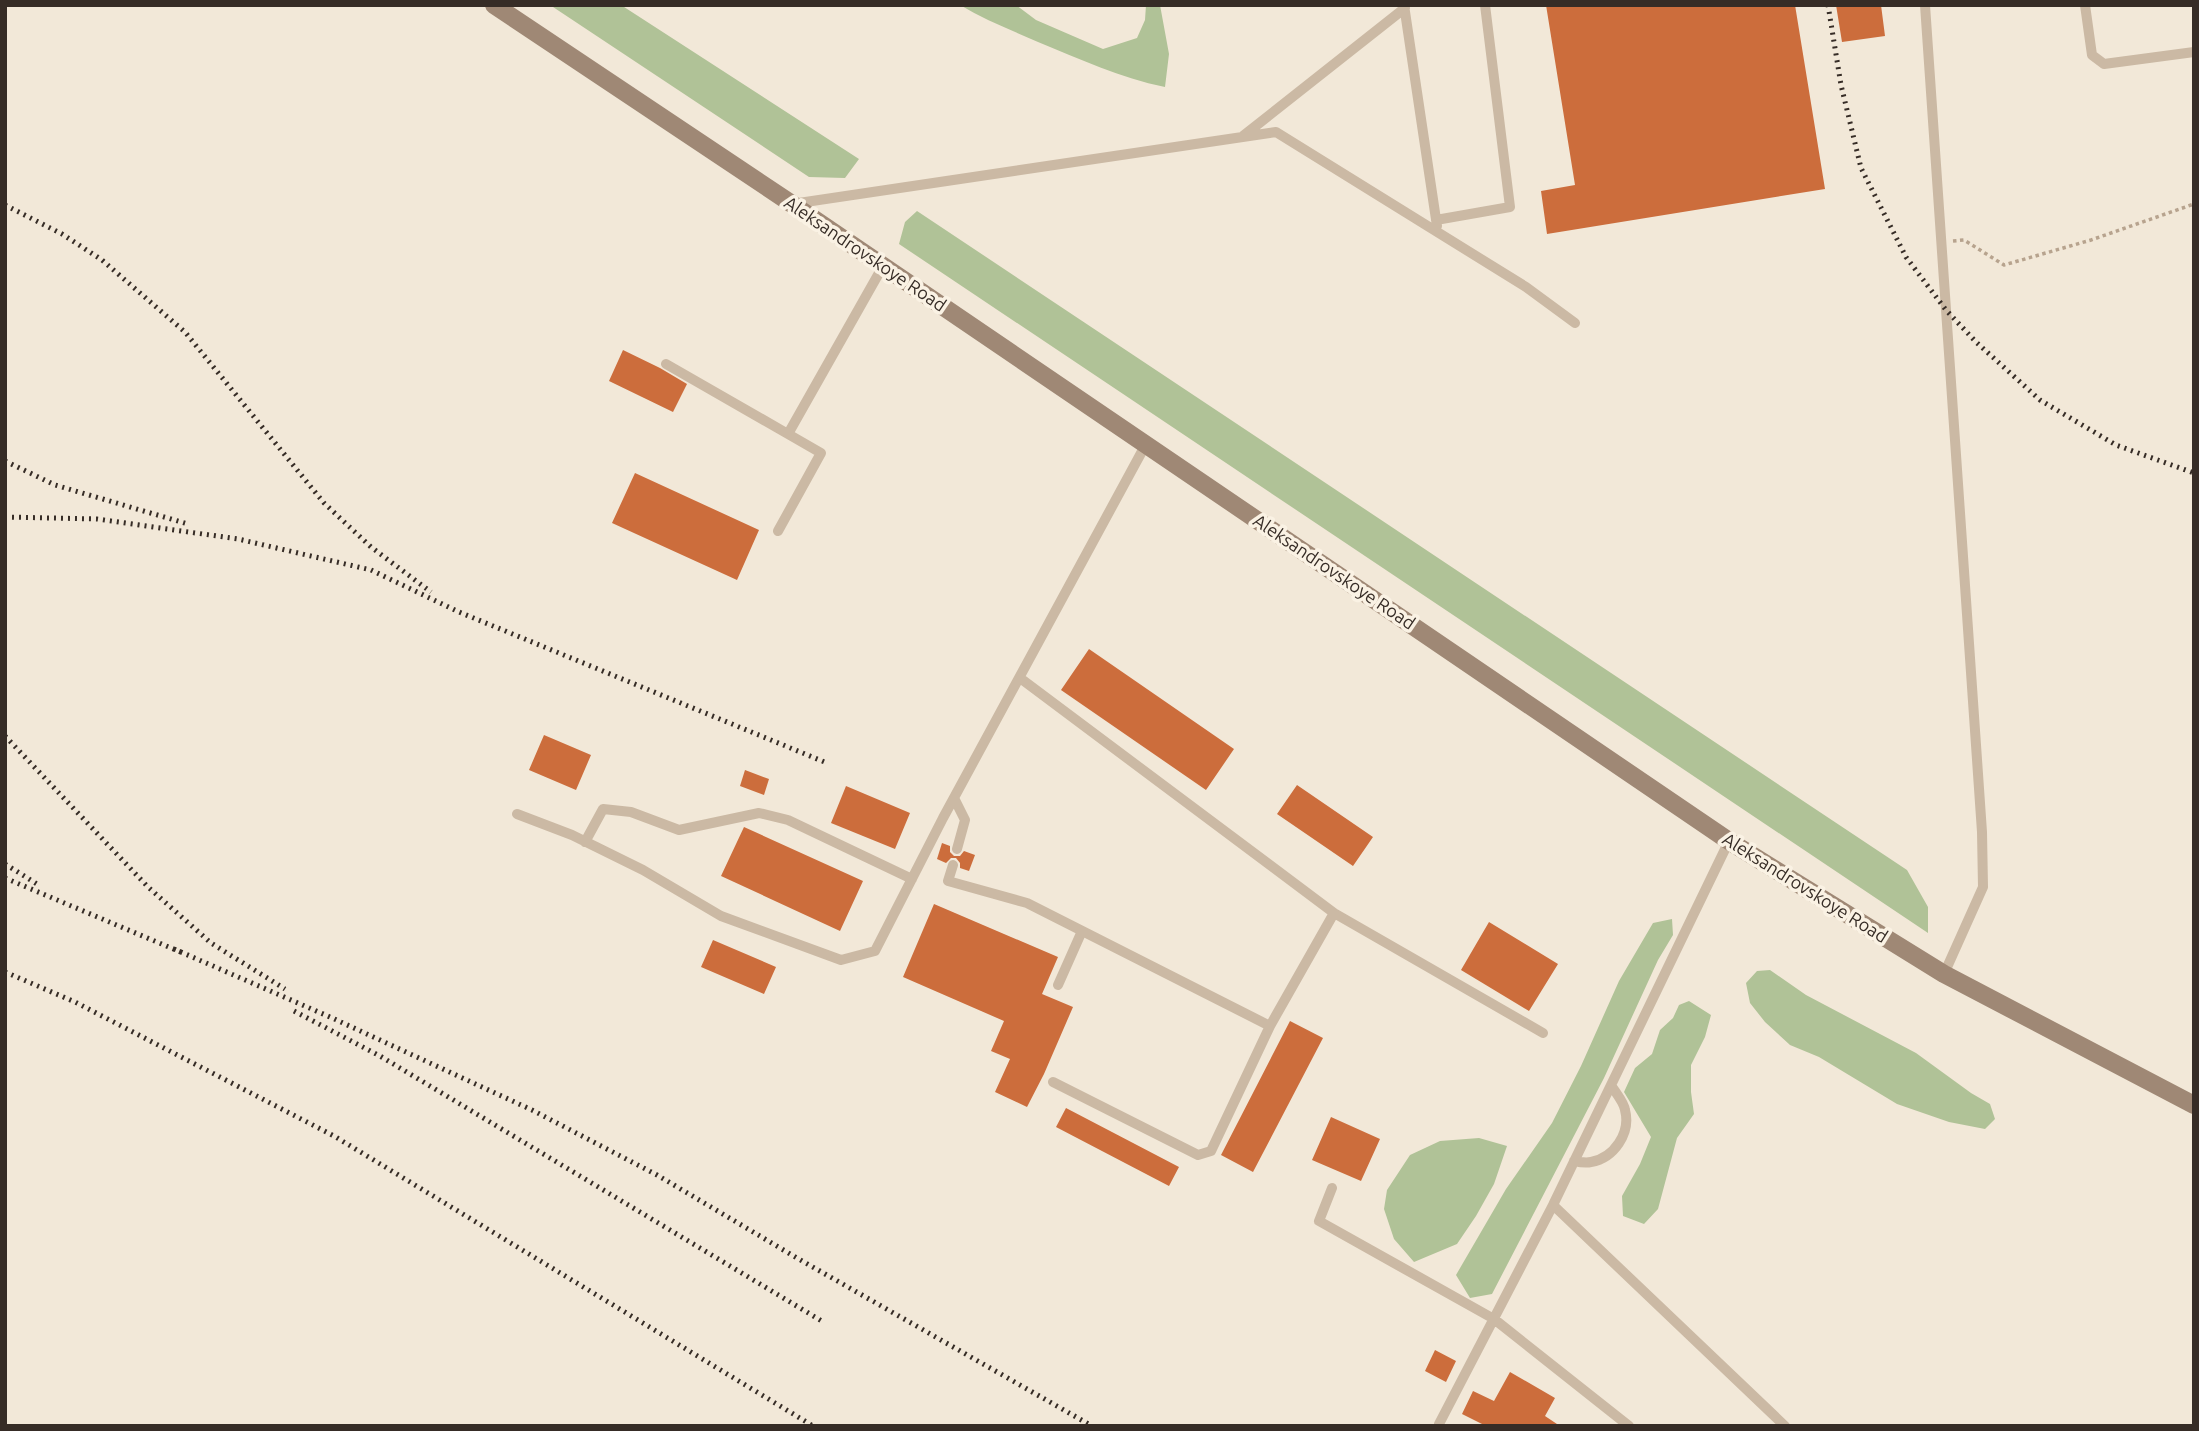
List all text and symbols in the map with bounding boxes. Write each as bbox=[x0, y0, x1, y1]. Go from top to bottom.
street label: Aleksandrovskoye Road bbox=[781, 192, 950, 315]
street label: Aleksandrovskoye Road bbox=[1250, 510, 1419, 633]
street label: Aleksandrovskoye Road bbox=[1719, 828, 1892, 946]

